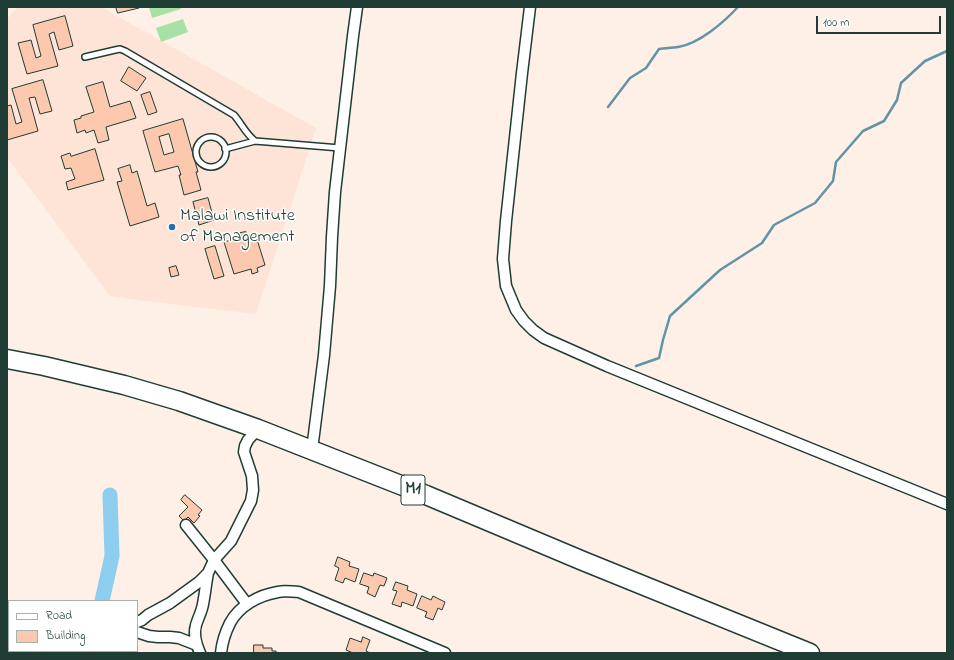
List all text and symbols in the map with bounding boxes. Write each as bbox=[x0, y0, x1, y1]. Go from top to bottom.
scale bar bbox=[818, 8, 943, 34]
text: 100 m bbox=[823, 14, 850, 32]
place label: Malawi Institute of Management bbox=[180, 206, 295, 248]
marker: Malawi Institute of Management bbox=[167, 222, 177, 232]
road number: M1 bbox=[401, 475, 425, 505]
legend bbox=[8, 600, 138, 652]
text: Road bbox=[46, 607, 72, 625]
text: Building bbox=[46, 627, 85, 645]

